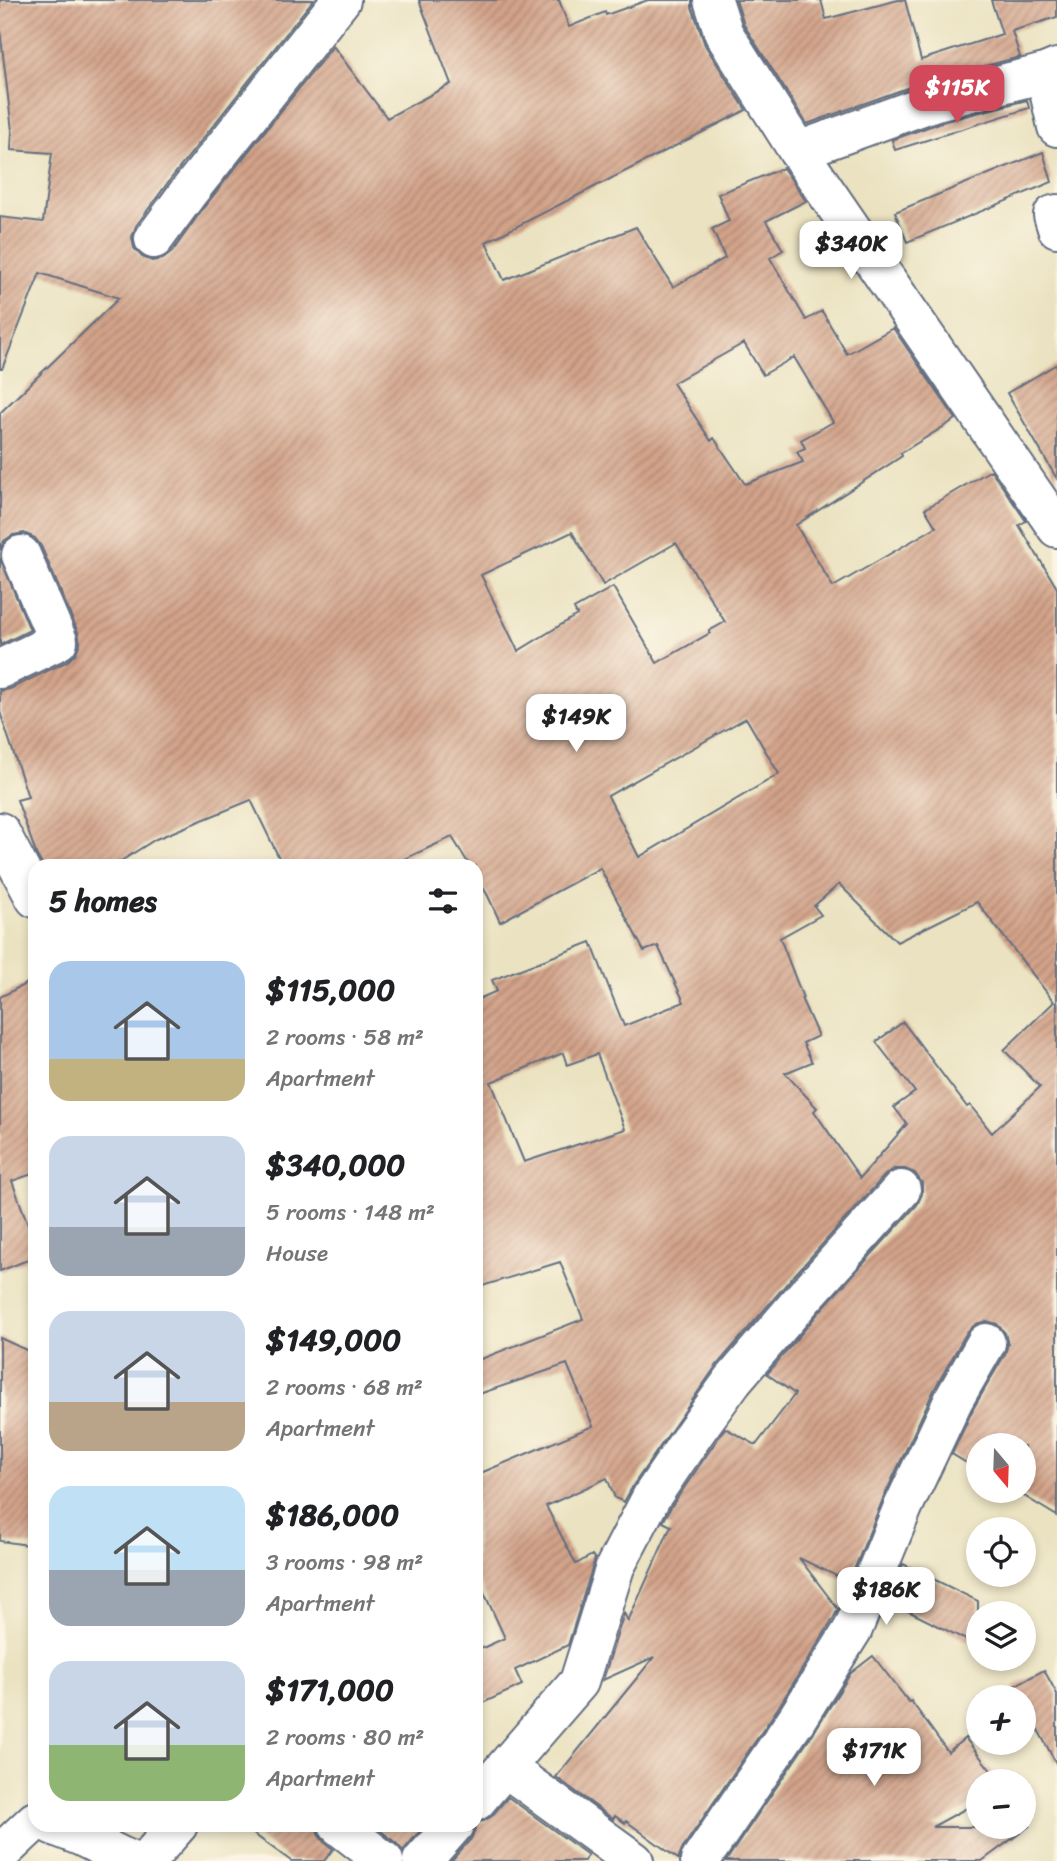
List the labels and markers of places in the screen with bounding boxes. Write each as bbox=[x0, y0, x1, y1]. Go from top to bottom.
pin: $115K bbox=[908, 66, 1006, 125]
pin: $340K bbox=[802, 222, 900, 281]
pin: $149K bbox=[527, 694, 625, 754]
pin: $186K bbox=[837, 1568, 935, 1627]
pin: $171K bbox=[825, 1728, 923, 1788]

